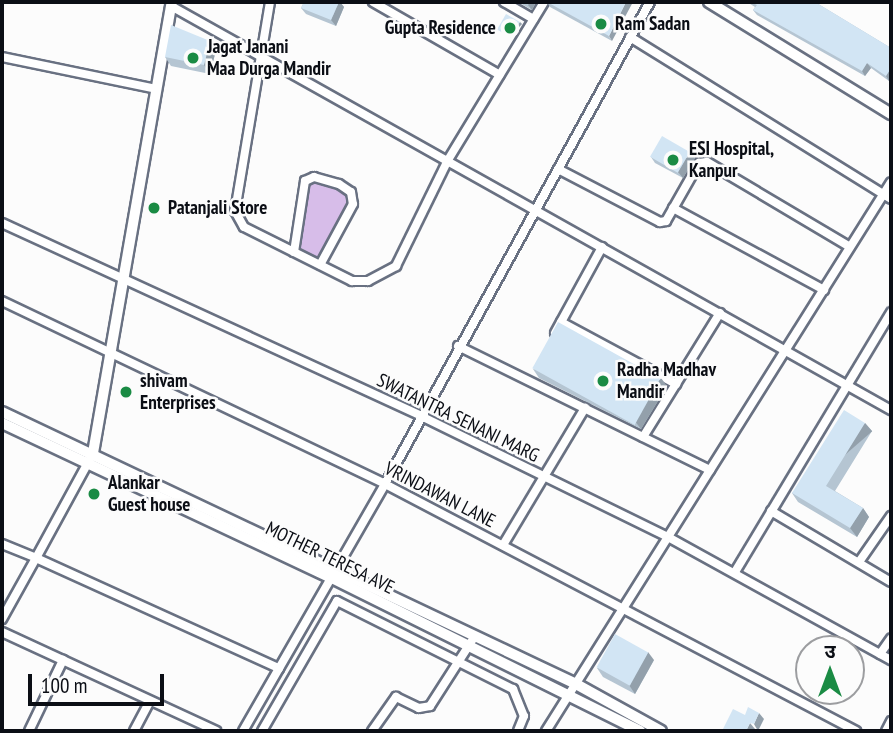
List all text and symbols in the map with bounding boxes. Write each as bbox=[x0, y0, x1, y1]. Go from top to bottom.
place label: Ram Sadan bbox=[615, 13, 690, 35]
marker: Ram Sadan bbox=[593, 16, 609, 32]
place label: Gupta Residence bbox=[385, 17, 496, 39]
marker: Gupta Residence bbox=[502, 20, 518, 36]
place label: Jagat Janani Maa Durga Mandir bbox=[207, 36, 331, 80]
marker: Jagat Janani Maa Durga Mandir bbox=[185, 50, 201, 66]
place label: ESI Hospital, Kanpur bbox=[689, 138, 774, 182]
marker: ESI Hospital, Kanpur bbox=[663, 150, 683, 170]
place label: Patanjali Store bbox=[168, 197, 267, 219]
marker: Patanjali Store bbox=[146, 200, 162, 216]
place label: Radha Madhav Mandir bbox=[617, 359, 716, 403]
street label: SWATANTRA SENANI MARG bbox=[373, 369, 543, 467]
place label: shivam Enterprises bbox=[140, 370, 216, 414]
marker: Radha Madhav Mandir bbox=[595, 373, 611, 389]
marker: shivam Enterprises bbox=[118, 384, 134, 400]
street label: VRINDAWAN LANE bbox=[381, 457, 499, 533]
place label: Alankar Guest house bbox=[108, 472, 190, 516]
marker: Alankar Guest house bbox=[86, 486, 102, 502]
street label: MOTHER TERESA AVE bbox=[261, 517, 399, 599]
north arrow bbox=[795, 635, 865, 705]
text: उ bbox=[824, 639, 836, 663]
scale bar bbox=[32, 660, 168, 704]
text: 100 m bbox=[41, 672, 87, 699]

